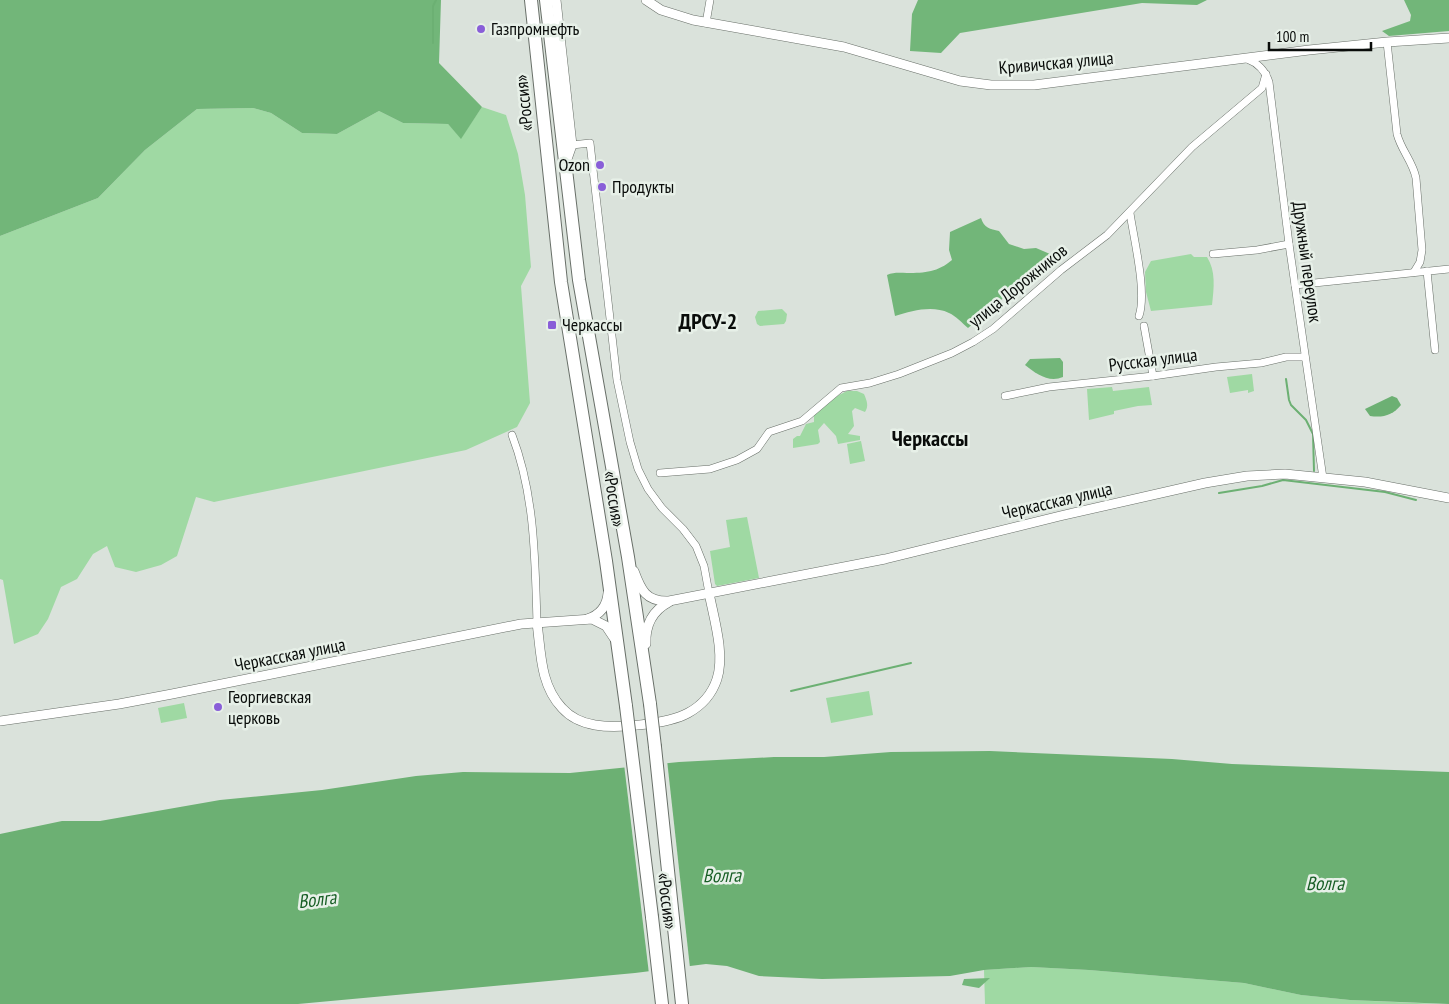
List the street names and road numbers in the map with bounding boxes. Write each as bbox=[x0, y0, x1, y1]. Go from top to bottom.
street label: Кривичская улица bbox=[998, 46, 1114, 79]
street label: «Россия» bbox=[509, 74, 538, 132]
street label: Дружный переулок bbox=[1288, 200, 1327, 324]
street label: улица Дорожников bbox=[964, 239, 1072, 332]
street label: Русская улица bbox=[1107, 343, 1199, 376]
street label: «Россия» bbox=[599, 469, 630, 529]
street label: Черкасская улица bbox=[999, 477, 1114, 524]
street label: Черкасская улица bbox=[233, 632, 347, 677]
street label: «Россия» bbox=[653, 871, 682, 930]

